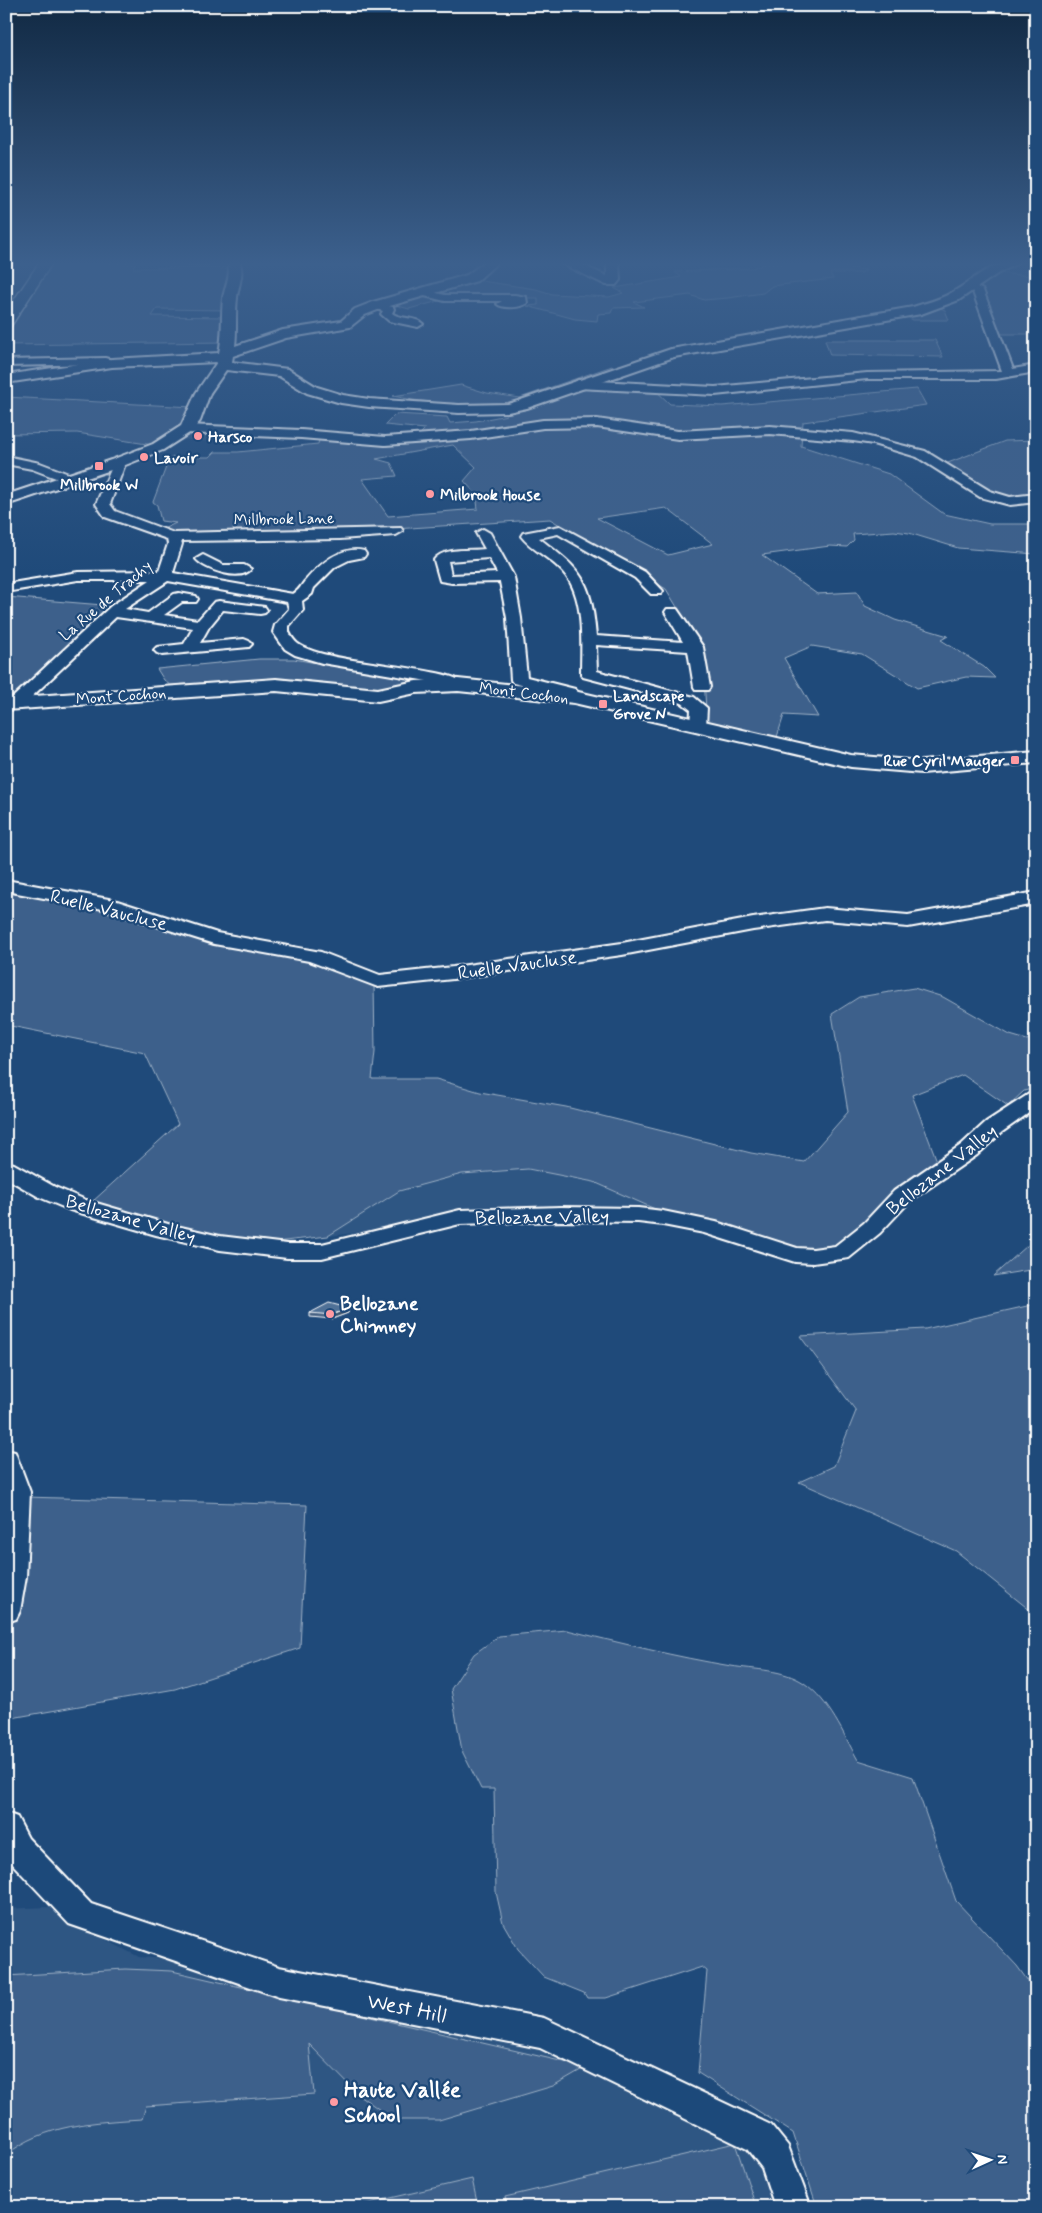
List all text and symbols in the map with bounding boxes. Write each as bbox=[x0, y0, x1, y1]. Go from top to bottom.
place label: Harsco bbox=[208, 427, 253, 448]
marker: Harsco bbox=[192, 430, 204, 442]
place label: Lavoir bbox=[154, 448, 198, 469]
marker: Lavoir bbox=[138, 451, 150, 463]
marker: Millbrook W bbox=[93, 460, 105, 472]
place label: Millbrook W bbox=[60, 475, 139, 496]
place label: Milbrook House bbox=[440, 485, 541, 506]
marker: Milbrook House bbox=[424, 488, 436, 500]
street label: Millbrook Lane bbox=[233, 508, 335, 531]
street label: La Rue de Trachy bbox=[55, 556, 157, 646]
street label: Mont Cochon bbox=[478, 678, 570, 709]
street label: Mont Cochon bbox=[75, 683, 167, 710]
place label: Landscape Grove N bbox=[613, 686, 685, 725]
marker: Landscape Grove N bbox=[597, 698, 609, 710]
place label: Rue Cyril Mauger bbox=[883, 751, 1005, 774]
marker: Rue Cyril Mauger bbox=[1009, 754, 1021, 766]
street label: Ruelle Vaucluse bbox=[48, 884, 170, 937]
street label: Ruelle Vaucluse bbox=[456, 945, 578, 986]
street label: Bellozane Valley bbox=[881, 1119, 1002, 1221]
street label: Bellozane Valley bbox=[63, 1189, 199, 1250]
street label: Bellozane Valley bbox=[475, 1204, 609, 1231]
place label: Bellozane Chimney bbox=[340, 1292, 419, 1339]
marker: Bellozane Chimney bbox=[324, 1308, 336, 1320]
street label: West Hill bbox=[365, 1988, 449, 2030]
place label: Haute Vallée School bbox=[344, 2077, 461, 2130]
marker: Haute Vallée School bbox=[328, 2096, 340, 2108]
north arrow bbox=[964, 2136, 1014, 2186]
text: N bbox=[993, 2154, 1011, 2165]

